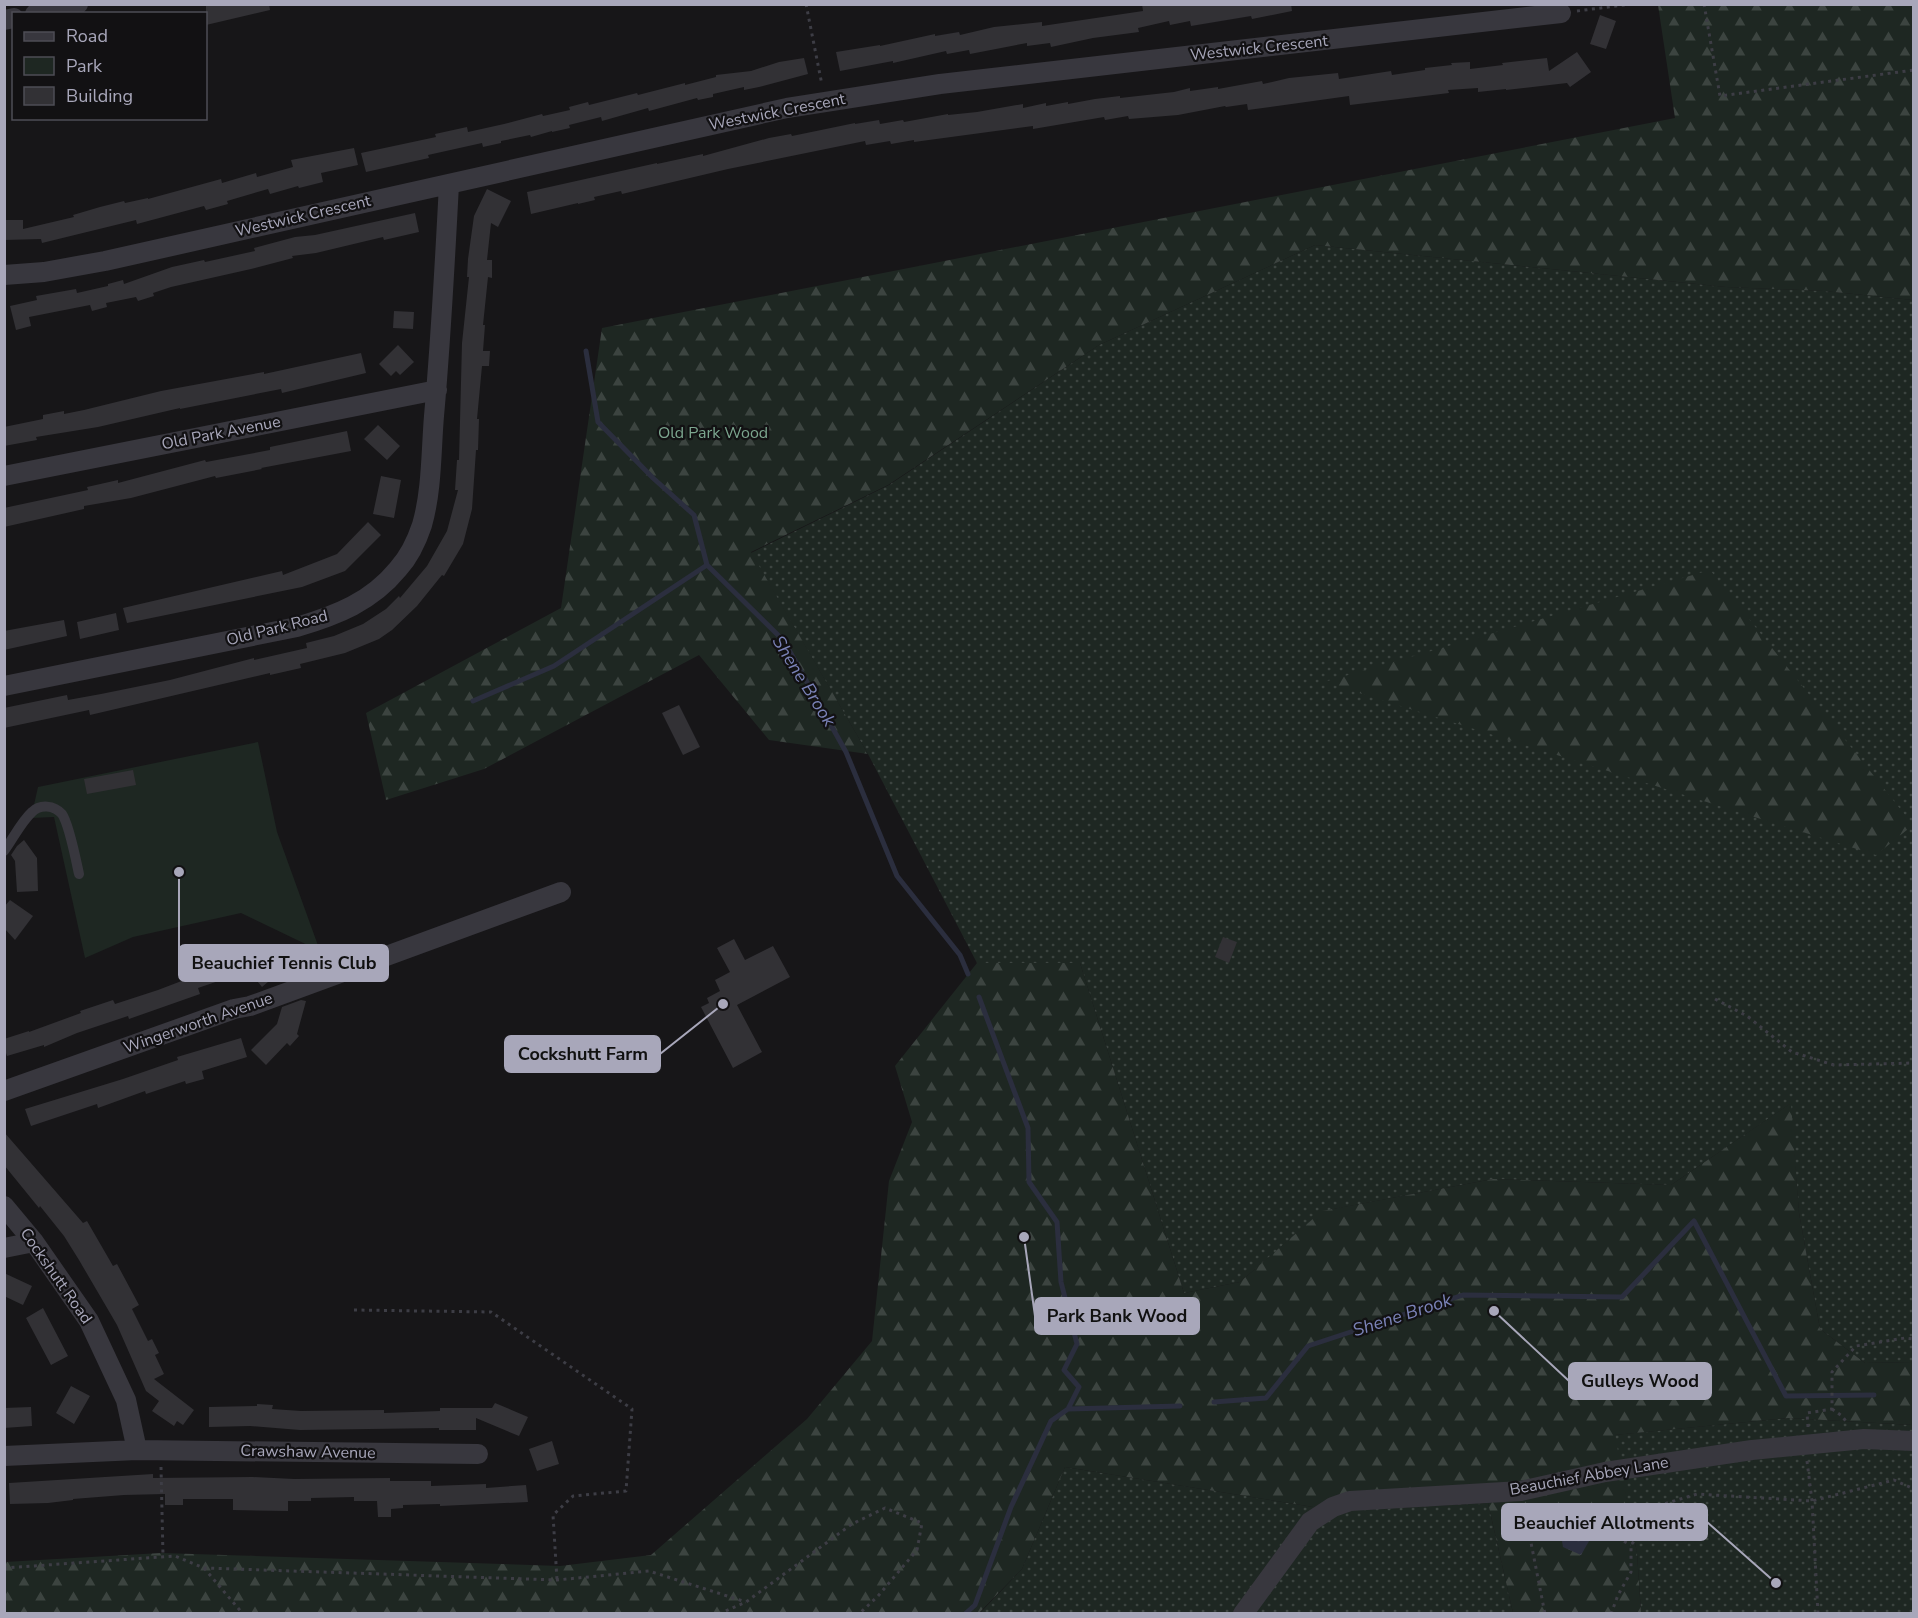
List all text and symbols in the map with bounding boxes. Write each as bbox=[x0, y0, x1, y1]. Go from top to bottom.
legend bbox=[12, 12, 207, 120]
text: Road bbox=[66, 24, 108, 48]
street label: Westwick Crescent bbox=[1189, 30, 1329, 66]
text: Park bbox=[66, 54, 103, 78]
text: Building bbox=[66, 84, 133, 108]
street label: Westwick Crescent bbox=[707, 88, 847, 136]
street label: Westwick Crescent bbox=[233, 190, 373, 242]
street label: Old Park Avenue bbox=[160, 411, 282, 455]
park label: Old Park Wood bbox=[658, 422, 768, 444]
street label: Old Park Road bbox=[224, 605, 330, 651]
water label: Shene Brook bbox=[767, 631, 842, 732]
callout: Beauchief Tennis Club bbox=[179, 945, 388, 981]
text: Beauchief Tennis Club bbox=[191, 951, 377, 975]
street label: Wingerworth Avenue bbox=[121, 987, 275, 1059]
callout: Cockshutt Farm bbox=[505, 1036, 660, 1072]
text: Cockshutt Farm bbox=[518, 1042, 648, 1066]
street label: Cockshutt Road bbox=[15, 1224, 97, 1328]
water label: Shene Brook bbox=[1349, 1287, 1456, 1342]
callout: Park Bank Wood bbox=[1035, 1298, 1199, 1334]
text: Park Bank Wood bbox=[1047, 1304, 1187, 1328]
callout: Gulleys Wood bbox=[1569, 1363, 1711, 1399]
text: Gulleys Wood bbox=[1581, 1369, 1699, 1393]
street label: Crawshaw Avenue bbox=[240, 1440, 376, 1464]
street label: Beauchief Abbey Lane bbox=[1508, 1451, 1670, 1501]
callout: Beauchief Allotments bbox=[1502, 1504, 1707, 1540]
text: Beauchief Allotments bbox=[1514, 1511, 1695, 1535]

